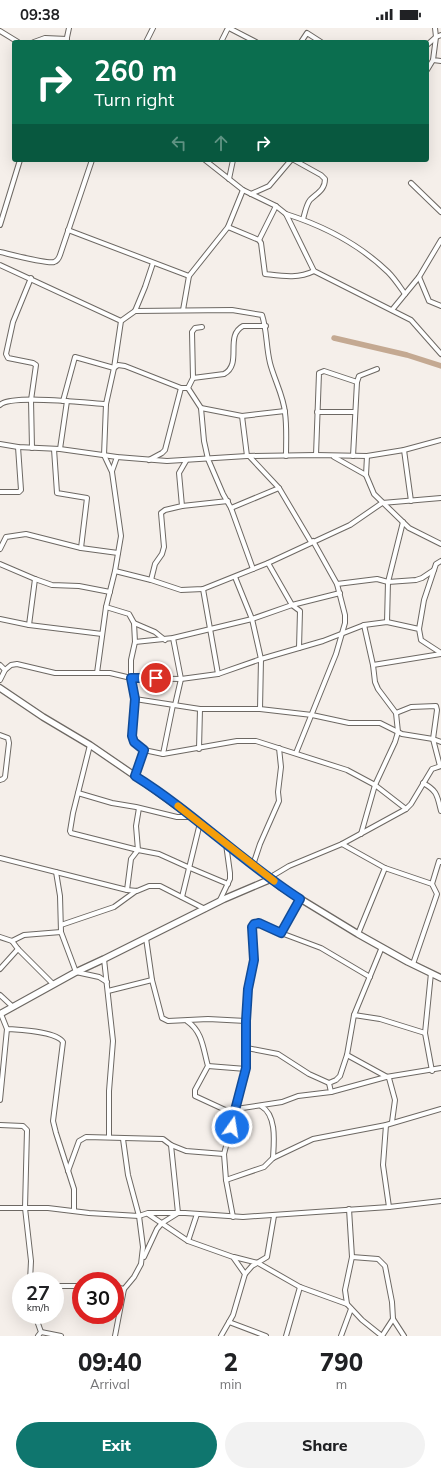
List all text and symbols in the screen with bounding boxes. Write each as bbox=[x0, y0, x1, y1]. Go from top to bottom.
text: 09:38 bbox=[20, 5, 60, 24]
text: 260 m bbox=[94, 53, 177, 88]
icon: right bbox=[28, 56, 80, 108]
text: Turn right bbox=[94, 88, 174, 111]
icon: left bbox=[168, 132, 190, 154]
icon: ahead bbox=[210, 132, 232, 154]
icon: right bbox=[252, 132, 274, 154]
pin bbox=[139, 661, 173, 695]
icon: arrive bbox=[145, 667, 167, 689]
position arrow bbox=[211, 1106, 253, 1148]
speed limit sign: 30 bbox=[72, 1272, 124, 1324]
text: 27 bbox=[26, 1280, 50, 1305]
text: km/h bbox=[27, 1301, 49, 1314]
text: 09:40 bbox=[78, 1347, 142, 1377]
text: 2 bbox=[224, 1347, 238, 1377]
text: 790 bbox=[320, 1347, 363, 1377]
text: Arrival bbox=[90, 1376, 130, 1392]
text: min bbox=[220, 1376, 242, 1392]
text: m bbox=[336, 1376, 347, 1392]
button: Exit bbox=[16, 1422, 217, 1468]
button: Share bbox=[225, 1422, 425, 1468]

